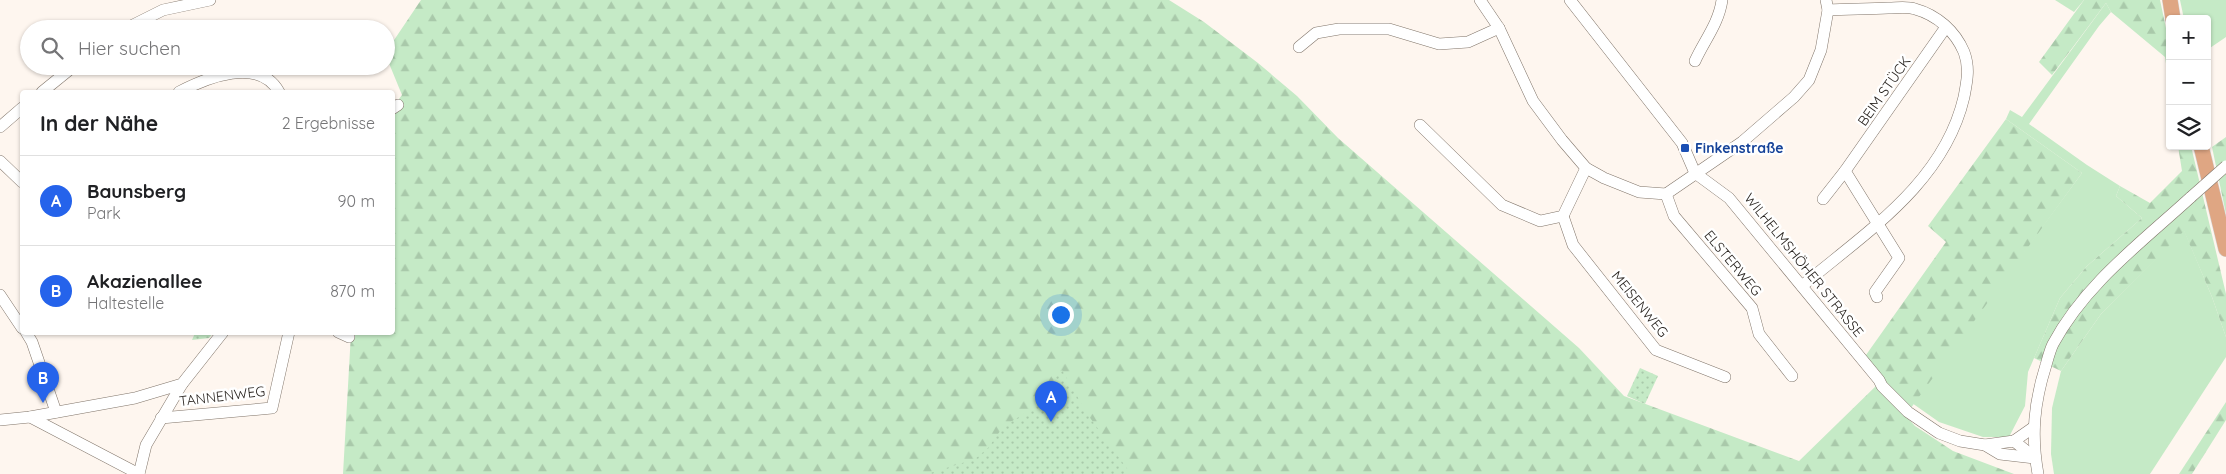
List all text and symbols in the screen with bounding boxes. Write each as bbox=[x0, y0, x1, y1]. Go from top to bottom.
map controls bbox=[2166, 15, 2211, 150]
button: + bbox=[2166, 15, 2211, 60]
search box bbox=[20, 20, 395, 75]
icon: search bbox=[38, 34, 66, 62]
text: Hier suchen bbox=[78, 36, 181, 60]
street label: BEIM STÜCK bbox=[1853, 53, 1915, 129]
button: − bbox=[2166, 60, 2211, 105]
button: layers bbox=[2166, 105, 2211, 150]
text: In der Nähe bbox=[40, 110, 158, 136]
text: 2 Ergebnisse bbox=[282, 113, 375, 133]
place label: Finkenstraße bbox=[1695, 139, 1784, 157]
marker: Finkenstraße bbox=[1679, 142, 1691, 154]
text: Baunsberg bbox=[87, 179, 186, 203]
street label: WILHELMSHÖHER STRASSE bbox=[1740, 189, 1868, 341]
text: A bbox=[51, 191, 61, 211]
text: 90 m bbox=[338, 191, 375, 211]
text: Park bbox=[87, 203, 121, 223]
street label: ELSTERWEG bbox=[1700, 226, 1766, 300]
street label: MEISENWEG bbox=[1608, 267, 1672, 341]
text: Akazienallee bbox=[87, 269, 202, 293]
text: B bbox=[51, 281, 61, 301]
text: 870 m bbox=[330, 281, 375, 301]
text: Haltestelle bbox=[87, 293, 164, 313]
your location bbox=[1048, 302, 1074, 328]
pin: B bbox=[27, 362, 59, 403]
pin: A bbox=[1035, 381, 1067, 422]
street label: TANNENWEG bbox=[178, 382, 266, 410]

